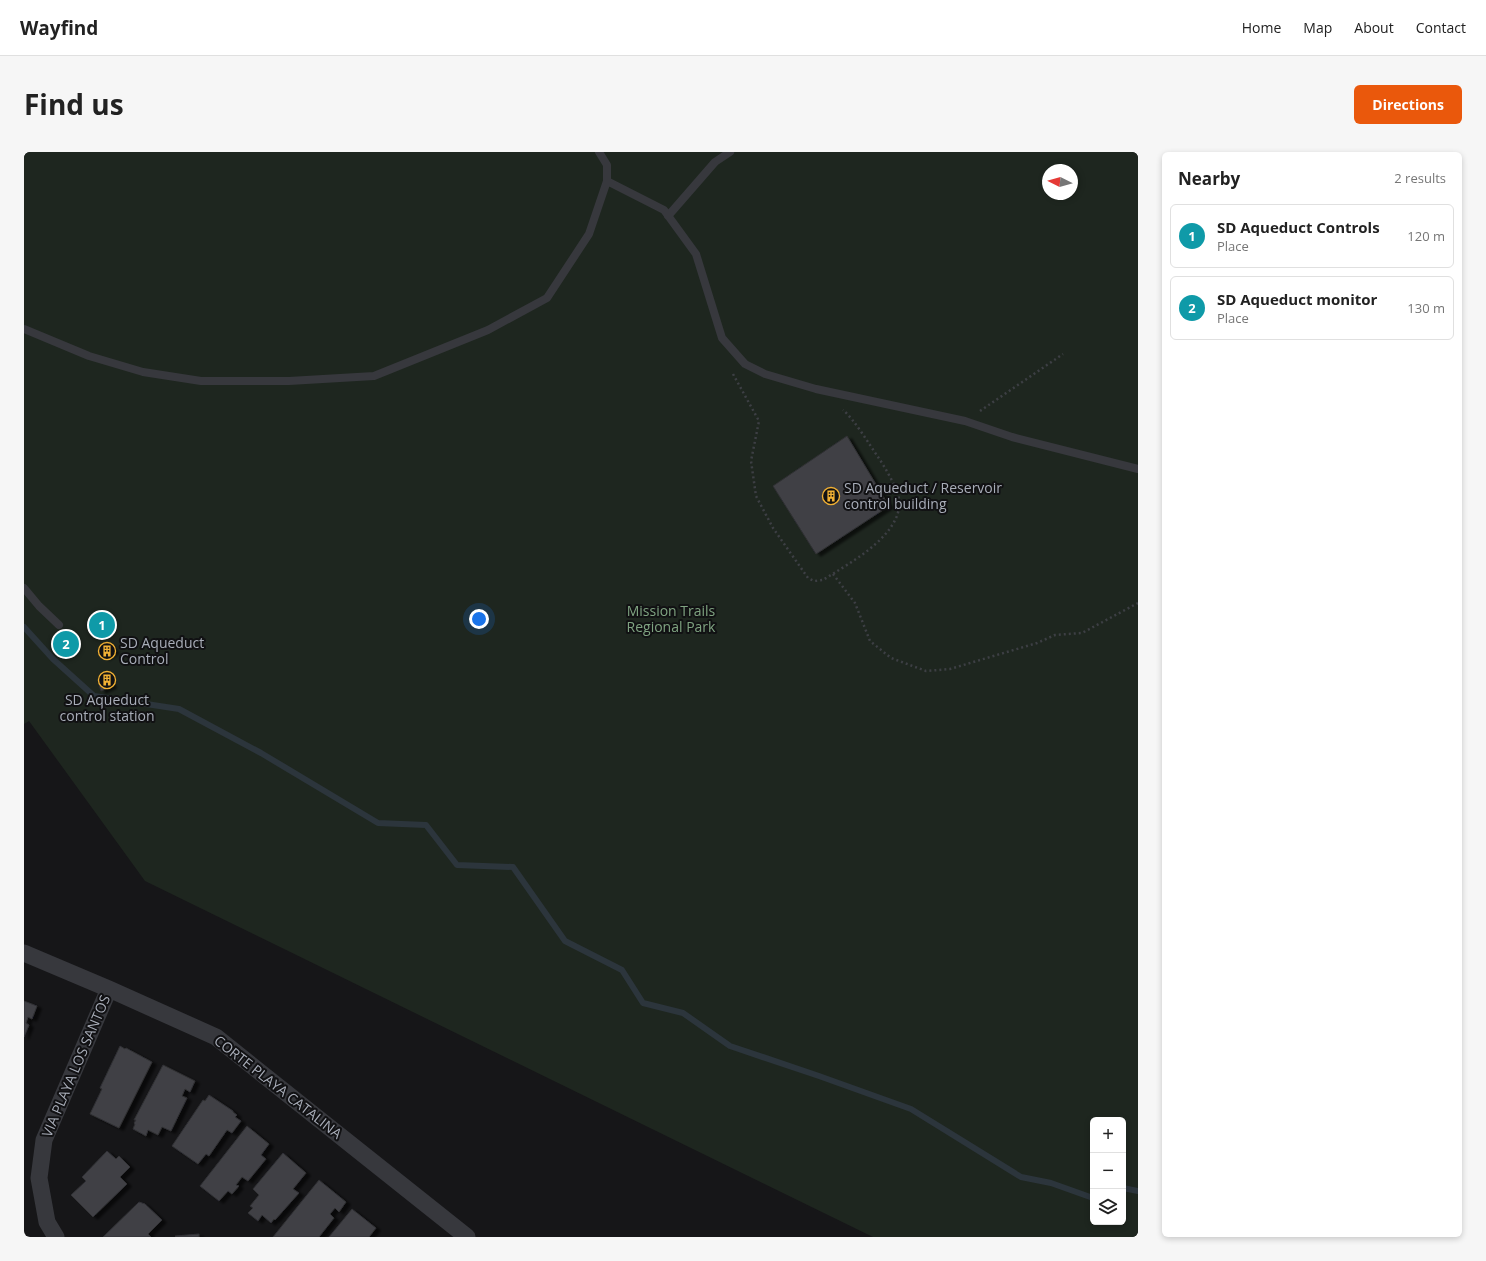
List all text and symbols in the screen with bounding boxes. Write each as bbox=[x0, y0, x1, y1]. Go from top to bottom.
text: Wayfind bbox=[20, 15, 98, 41]
text: Home bbox=[1242, 18, 1281, 37]
text: Map bbox=[1303, 18, 1332, 37]
text: About bbox=[1354, 18, 1394, 37]
text: Contact bbox=[1416, 18, 1466, 37]
text: Find us bbox=[24, 85, 124, 123]
button: Directions bbox=[1354, 85, 1462, 124]
north arrow bbox=[1042, 164, 1078, 200]
text: Nearby bbox=[1178, 167, 1240, 190]
text: 2 results bbox=[1394, 169, 1446, 187]
text: SD Aqueduct Controls bbox=[1217, 217, 1380, 237]
text: 1 bbox=[1188, 227, 1196, 245]
text: 120 m bbox=[1407, 227, 1445, 245]
text: Place bbox=[1217, 237, 1249, 255]
text: SD Aqueduct monitor bbox=[1217, 289, 1377, 309]
text: 2 bbox=[1188, 299, 1196, 317]
text: 130 m bbox=[1407, 299, 1445, 317]
text: Place bbox=[1217, 309, 1249, 327]
place label: SD Aqueduct / Reservoir control building bbox=[844, 478, 1002, 513]
building icon: SD Aqueduct / Reservoir control building bbox=[821, 486, 841, 506]
park label: Mission Trails Regional Park bbox=[627, 601, 716, 636]
your location bbox=[469, 609, 489, 629]
pin: 1 bbox=[89, 610, 115, 640]
pin: 2 bbox=[53, 629, 79, 659]
place label: SD Aqueduct Control bbox=[120, 633, 204, 668]
building icon: SD Aqueduct Control bbox=[97, 641, 117, 661]
building icon: SD Aqueduct control station bbox=[97, 670, 117, 690]
place label: SD Aqueduct control station bbox=[60, 690, 155, 725]
street label: VIA PLAYA LOS SANTOS bbox=[37, 992, 114, 1140]
street label: CORTE PLAYA CATALINA bbox=[211, 1031, 346, 1143]
map controls bbox=[1090, 1117, 1126, 1225]
button: + bbox=[1090, 1117, 1126, 1153]
button: − bbox=[1090, 1153, 1126, 1189]
button: layers bbox=[1090, 1189, 1126, 1225]

